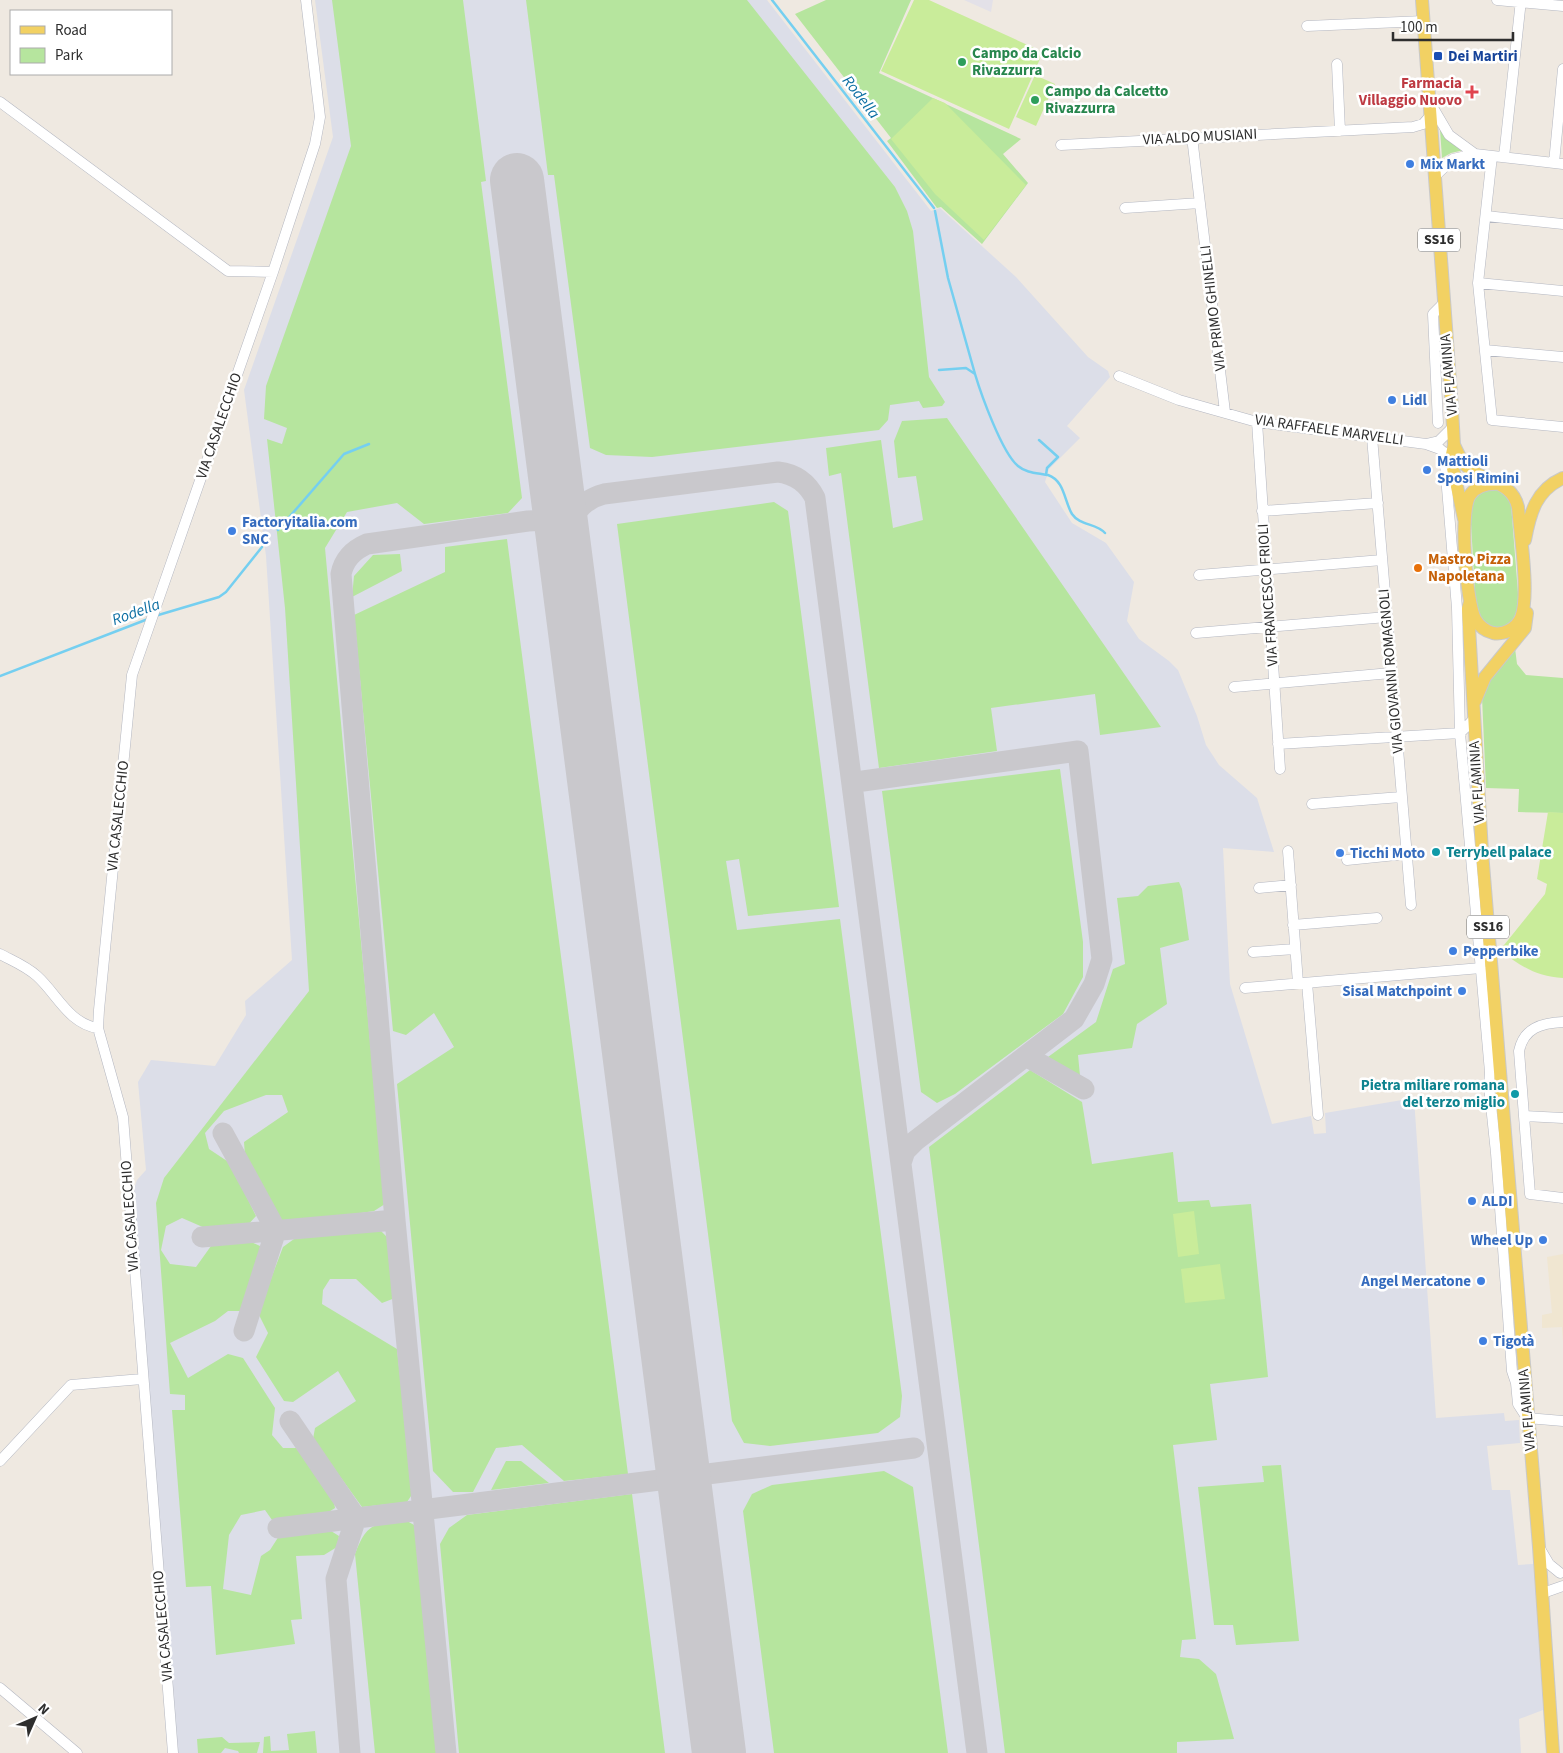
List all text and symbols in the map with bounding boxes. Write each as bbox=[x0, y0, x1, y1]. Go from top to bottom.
legend bbox=[10, 10, 172, 75]
scale bar bbox=[1393, 10, 1513, 42]
text: 100 m bbox=[1400, 17, 1438, 38]
text: Road bbox=[55, 20, 87, 41]
place label: Campo da Calcio Rivazzurra bbox=[972, 43, 1081, 81]
text: Park bbox=[55, 45, 84, 66]
place label: Dei Martiri bbox=[1448, 46, 1518, 67]
marker: Dei Martiri bbox=[1432, 50, 1444, 62]
marker: Campo da Calcio Rivazzurra bbox=[956, 56, 968, 68]
water label: Rodella bbox=[837, 71, 885, 124]
place label: Farmacia Villaggio Nuovo bbox=[1358, 73, 1462, 111]
place label: Campo da Calcetto Rivazzurra bbox=[1045, 81, 1168, 119]
marker: Farmacia Villaggio Nuovo bbox=[1466, 86, 1478, 98]
marker: Campo da Calcetto Rivazzurra bbox=[1029, 94, 1041, 106]
street label: VIA ALDO MUSIANI bbox=[1142, 124, 1258, 150]
place label: Mix Markt bbox=[1420, 154, 1485, 175]
marker: Mix Markt bbox=[1404, 158, 1416, 170]
road number: SS16 bbox=[1418, 228, 1460, 252]
street label: VIA PRIMO GHINELLI bbox=[1195, 244, 1231, 372]
street label: VIA FLAMINIA bbox=[1435, 332, 1463, 417]
street label: VIA CASALECCHIO bbox=[191, 370, 247, 482]
place label: Lidl bbox=[1402, 390, 1428, 411]
marker: Lidl bbox=[1386, 394, 1398, 406]
street label: VIA RAFFAELE MARVELLI bbox=[1253, 409, 1405, 451]
place label: Mattioli Sposi Rimini bbox=[1437, 451, 1519, 489]
marker: Mattioli Sposi Rimini bbox=[1421, 464, 1433, 476]
place label: Factoryitalia.com SNC bbox=[242, 512, 358, 550]
street label: VIA FRANCESCO FRIOLI bbox=[1253, 523, 1283, 667]
marker: Factoryitalia.com SNC bbox=[226, 525, 238, 537]
place label: Mastro Pizza Napoletana bbox=[1428, 549, 1511, 587]
marker: Mastro Pizza Napoletana bbox=[1412, 562, 1424, 574]
street label: VIA GIOVANNI ROMAGNOLI bbox=[1373, 588, 1409, 754]
water label: Rodella bbox=[109, 593, 164, 631]
street label: VIA FLAMINIA bbox=[1464, 739, 1490, 824]
street label: VIA CASALECCHIO bbox=[102, 760, 134, 872]
place label: Terrybell palace bbox=[1446, 842, 1552, 863]
place label: Ticchi Moto bbox=[1350, 843, 1425, 864]
marker: Terrybell palace bbox=[1430, 846, 1442, 858]
marker: Ticchi Moto bbox=[1334, 847, 1346, 859]
road number: SS16 bbox=[1467, 916, 1509, 939]
place label: Pepperbike bbox=[1463, 941, 1539, 962]
marker: Pepperbike bbox=[1447, 945, 1459, 957]
place label: Sisal Matchpoint bbox=[1342, 981, 1452, 1002]
marker: Sisal Matchpoint bbox=[1456, 985, 1468, 997]
place label: Pietra miliare romana del terzo miglio bbox=[1361, 1075, 1505, 1113]
marker: Pietra miliare romana del terzo miglio bbox=[1509, 1088, 1521, 1100]
street label: VIA CASALECCHIO bbox=[116, 1160, 144, 1272]
place label: ALDI bbox=[1481, 1191, 1512, 1212]
marker: ALDI bbox=[1466, 1195, 1478, 1207]
place label: Wheel Up bbox=[1471, 1230, 1533, 1251]
marker: Wheel Up bbox=[1537, 1234, 1549, 1246]
place label: Angel Mercatone bbox=[1360, 1271, 1471, 1292]
marker: Angel Mercatone bbox=[1475, 1275, 1487, 1287]
place label: Tigotà bbox=[1493, 1331, 1535, 1352]
marker: Tigotà bbox=[1477, 1335, 1489, 1347]
street label: VIA FLAMINIA bbox=[1513, 1367, 1541, 1452]
street label: VIA CASALECCHIO bbox=[148, 1570, 178, 1682]
north arrow bbox=[10, 1693, 60, 1743]
text: N bbox=[33, 1699, 54, 1720]

